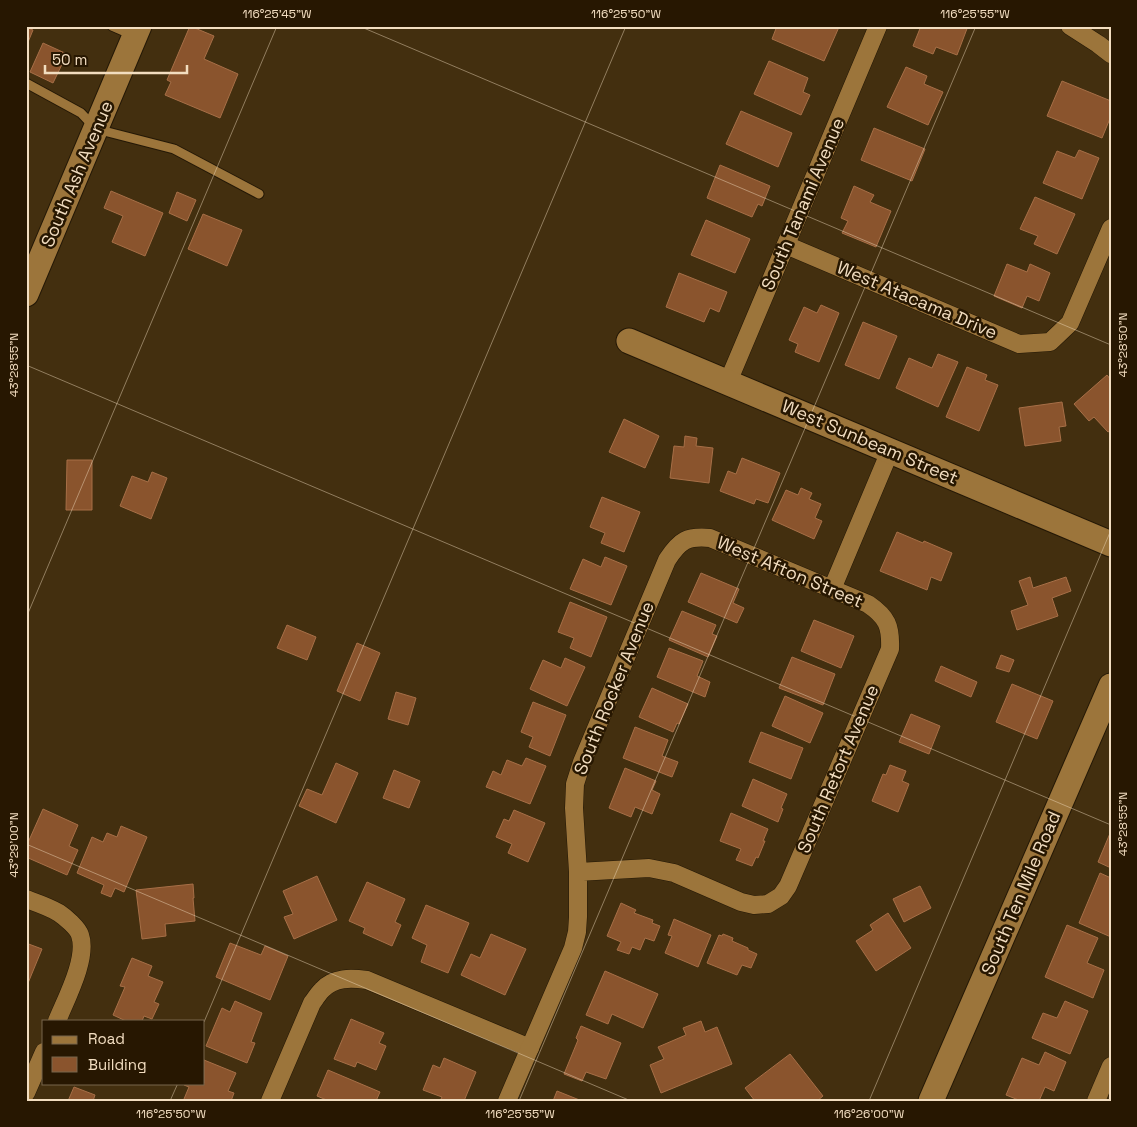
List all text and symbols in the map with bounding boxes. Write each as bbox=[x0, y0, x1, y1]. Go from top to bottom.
text: 116°25'45"W bbox=[242, 6, 312, 22]
text: 116°25'50"W bbox=[591, 6, 661, 22]
text: 116°25'55"W bbox=[940, 6, 1010, 22]
scale bar bbox=[45, 42, 188, 74]
text: 50 m bbox=[52, 50, 87, 69]
street label: South Ash Avenue bbox=[35, 97, 118, 250]
street label: South Tanami Avenue bbox=[756, 114, 849, 294]
street label: West Atacama Drive bbox=[833, 255, 1001, 344]
text: 43°28'50"N bbox=[1115, 313, 1131, 378]
text: 43°28'55"N bbox=[6, 333, 22, 397]
street label: West Sunbeam Street bbox=[779, 394, 962, 489]
street label: West Afton Street bbox=[714, 530, 867, 613]
street label: South Rocker Avenue bbox=[568, 598, 659, 778]
street label: South Retort Avenue bbox=[792, 681, 883, 857]
text: 43°28'55"N bbox=[1115, 792, 1131, 856]
street label: South Ten Mile Road bbox=[976, 807, 1065, 978]
text: 43°29'00"N bbox=[6, 812, 22, 878]
legend bbox=[42, 1020, 205, 1084]
text: Road bbox=[88, 1029, 125, 1048]
text: Building bbox=[88, 1055, 147, 1074]
text: 116°25'50"W bbox=[136, 1106, 206, 1122]
text: 116°25'55"W bbox=[485, 1106, 555, 1122]
text: 116°26'00"W bbox=[834, 1106, 905, 1122]

